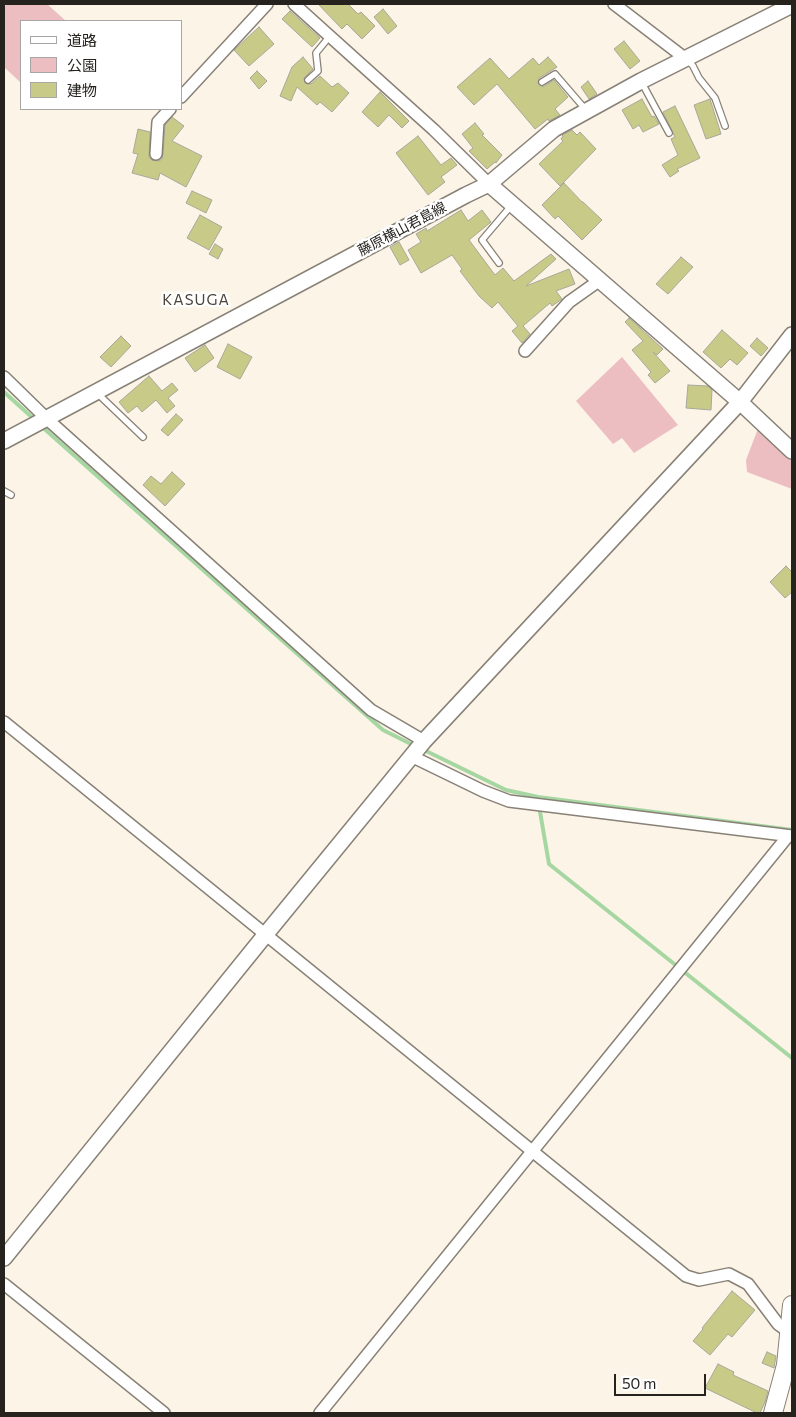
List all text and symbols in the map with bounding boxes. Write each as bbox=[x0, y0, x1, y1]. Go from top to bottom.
legend bbox=[20, 20, 182, 110]
text: 道路 bbox=[67, 31, 97, 49]
text: 公園 bbox=[67, 56, 97, 74]
text: 建物 bbox=[67, 81, 97, 99]
street label: 藤原横山君島線 bbox=[355, 199, 449, 259]
district label: KASUGA bbox=[161, 291, 231, 309]
scale bar bbox=[616, 1364, 708, 1396]
text: 50 m bbox=[622, 1374, 656, 1392]

